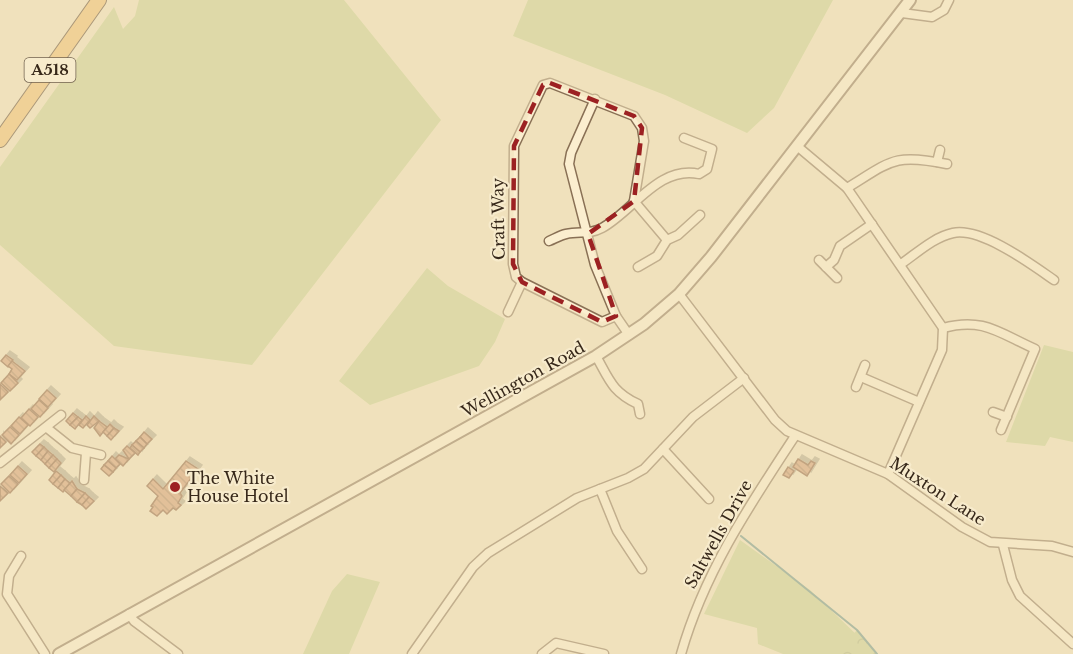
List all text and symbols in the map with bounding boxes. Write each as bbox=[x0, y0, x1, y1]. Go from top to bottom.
road number: A518 bbox=[25, 58, 76, 82]
street label: Craft Way bbox=[487, 177, 509, 260]
street label: Wellington Road bbox=[457, 337, 588, 422]
street label: Muxton Lane bbox=[886, 453, 990, 529]
place label: The White House Hotel bbox=[187, 468, 289, 506]
street label: Saltwells Drive bbox=[680, 476, 756, 592]
marker: The White House Hotel bbox=[168, 480, 182, 494]

